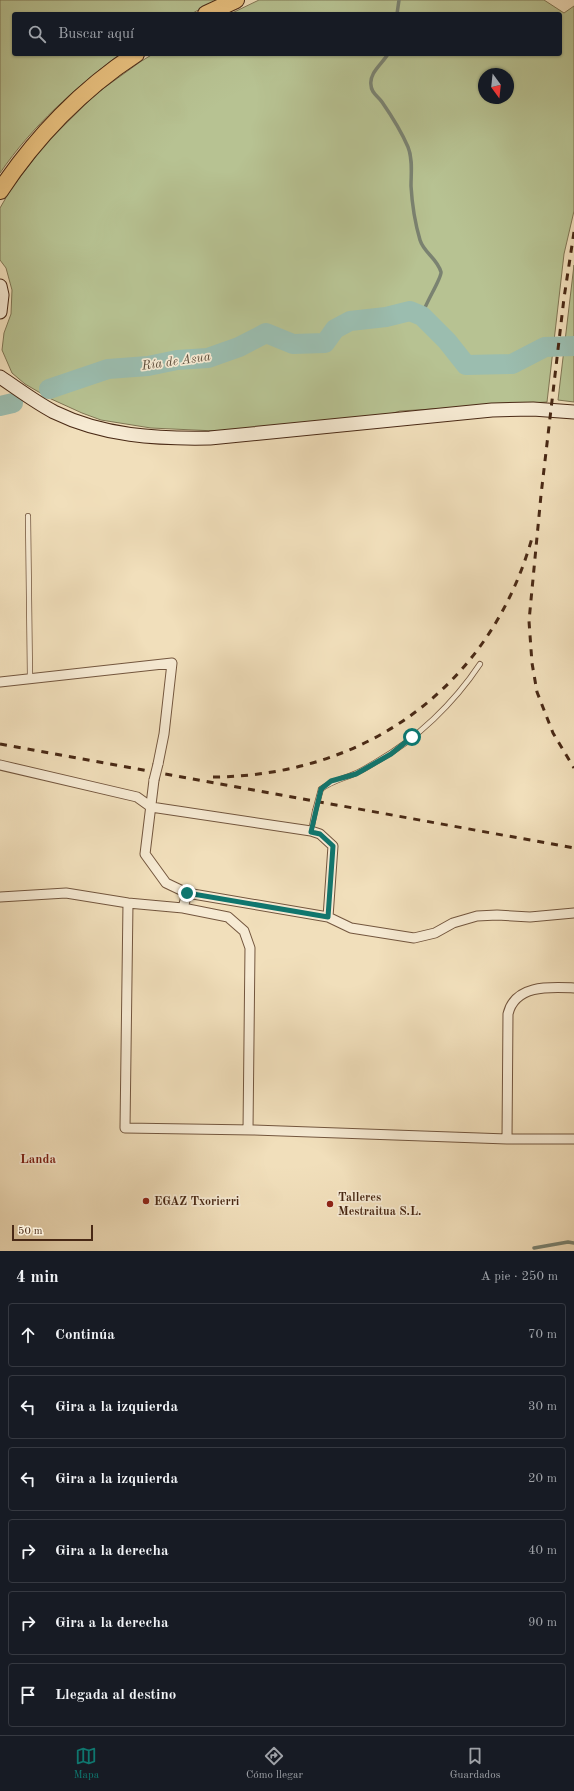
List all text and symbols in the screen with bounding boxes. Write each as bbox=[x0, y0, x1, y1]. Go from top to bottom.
search box bbox=[12, 12, 562, 56]
icon: search bbox=[26, 23, 48, 45]
text: Buscar aquí bbox=[58, 27, 134, 42]
north arrow bbox=[478, 68, 514, 104]
water label: Ría de Asua bbox=[140, 350, 212, 373]
route start bbox=[403, 728, 421, 746]
route end bbox=[178, 884, 196, 902]
district label: Landa bbox=[20, 1153, 56, 1166]
place label: Talleres Mestraitua S.L. bbox=[338, 1192, 421, 1218]
marker: EGAZ Txorierri bbox=[141, 1196, 151, 1206]
place label: EGAZ Txorierri bbox=[154, 1196, 240, 1208]
marker: Talleres Mestraitua S.L. bbox=[325, 1199, 335, 1209]
scale bar bbox=[12, 1223, 93, 1242]
text: 50 m bbox=[18, 1226, 43, 1237]
text: 4 min bbox=[16, 1269, 59, 1286]
text: A pie · 250 m bbox=[481, 1270, 558, 1283]
icon: ahead bbox=[17, 1324, 39, 1346]
text: Continúa bbox=[55, 1328, 115, 1343]
text: 70 m bbox=[528, 1328, 557, 1341]
icon: left bbox=[17, 1396, 39, 1418]
text: Gira a la izquierda bbox=[55, 1400, 178, 1415]
text: 30 m bbox=[528, 1400, 557, 1413]
icon: left bbox=[17, 1468, 39, 1490]
text: Gira a la izquierda bbox=[55, 1472, 178, 1487]
text: 20 m bbox=[528, 1472, 557, 1485]
icon: right bbox=[17, 1540, 39, 1562]
text: Gira a la derecha bbox=[55, 1544, 169, 1559]
text: 40 m bbox=[528, 1544, 557, 1557]
icon: right bbox=[17, 1612, 39, 1634]
text: Gira a la derecha bbox=[55, 1616, 169, 1631]
text: 90 m bbox=[528, 1616, 557, 1629]
icon: arrive bbox=[17, 1684, 39, 1706]
text: Llegada al destino bbox=[55, 1688, 176, 1703]
tab: Mapa bbox=[73, 1745, 99, 1783]
tab: Cómo llegar bbox=[246, 1745, 303, 1783]
tab: Guardados bbox=[450, 1745, 501, 1783]

